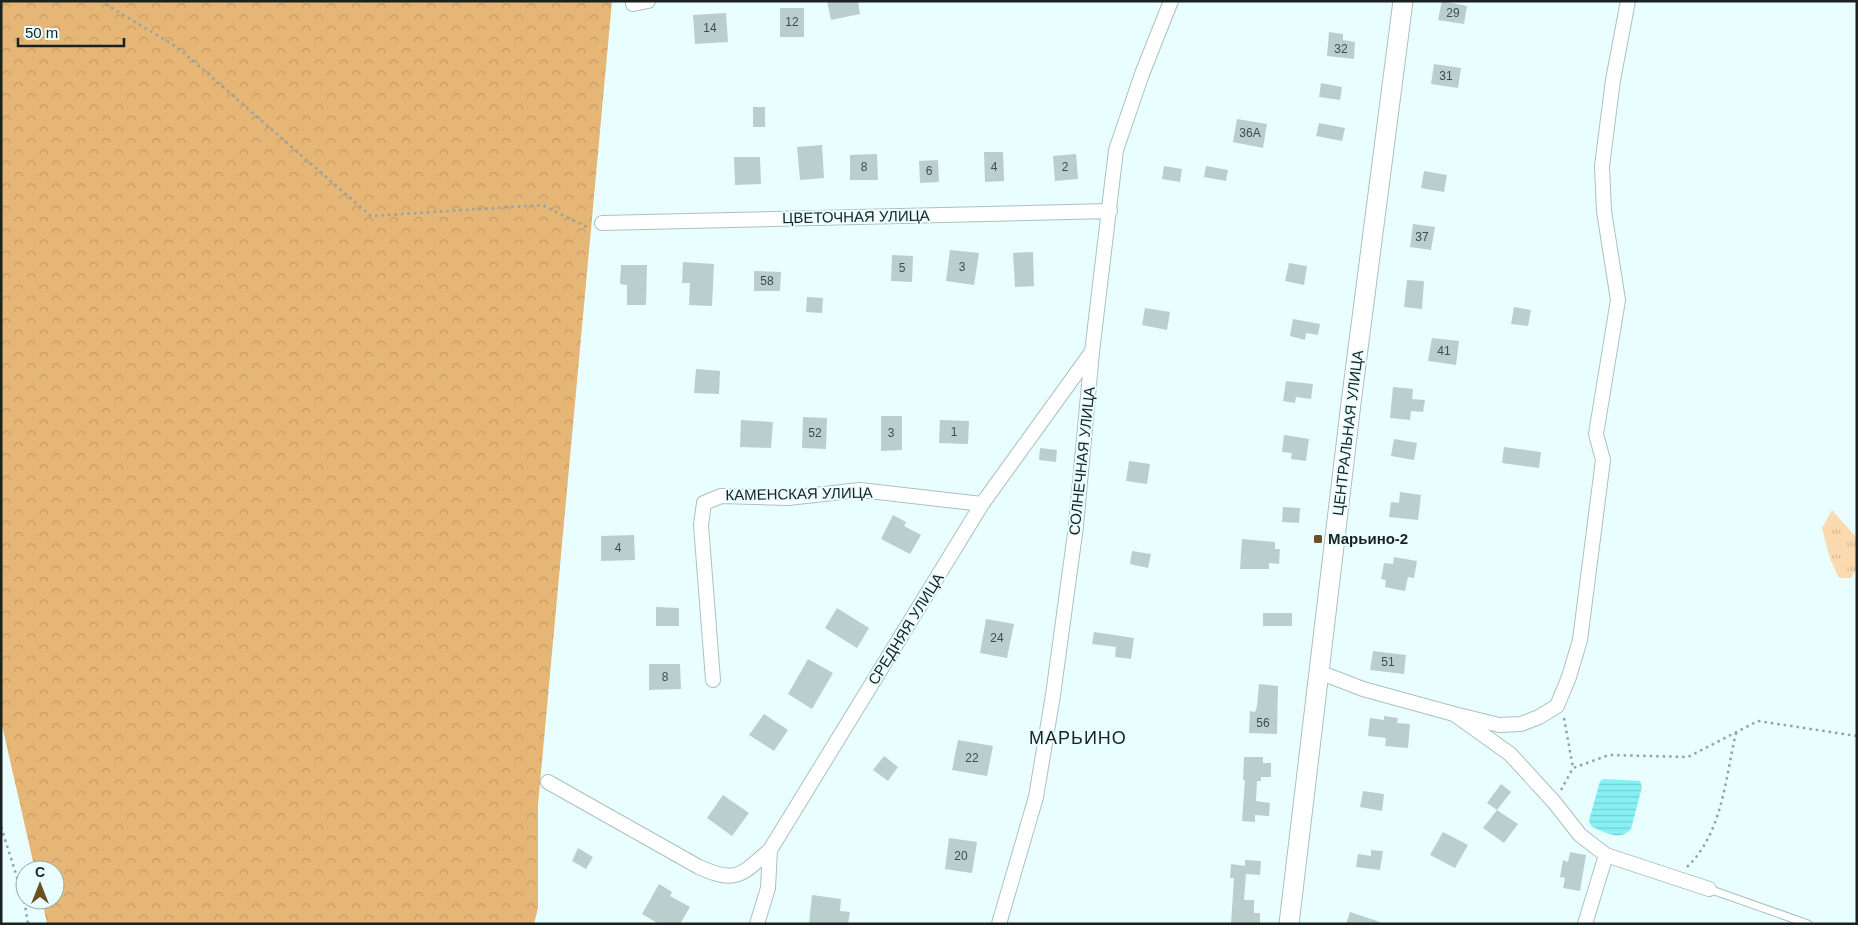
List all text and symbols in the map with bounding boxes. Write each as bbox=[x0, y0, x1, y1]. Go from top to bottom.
house number: 29 bbox=[1446, 6, 1460, 20]
scale bar bbox=[18, 15, 124, 47]
house number: 12 bbox=[785, 15, 799, 29]
house number: 14 bbox=[703, 21, 717, 35]
text: 50 m bbox=[25, 24, 58, 41]
house number: 32 bbox=[1334, 42, 1348, 56]
house number: 31 bbox=[1439, 69, 1453, 83]
house number: 36А bbox=[1239, 126, 1261, 140]
house number: 8 bbox=[861, 160, 868, 174]
house number: 4 bbox=[991, 160, 998, 174]
house number: 2 bbox=[1062, 160, 1069, 174]
house number: 6 bbox=[926, 164, 933, 178]
street label: ЦВЕТОЧНАЯ УЛИЦА bbox=[782, 207, 930, 226]
house number: 37 bbox=[1415, 230, 1429, 244]
house number: 3 bbox=[959, 260, 966, 274]
house number: 5 bbox=[899, 261, 906, 275]
house number: 58 bbox=[760, 274, 774, 288]
house number: 41 bbox=[1437, 344, 1451, 358]
street label: ЦЕНТРАЛЬНАЯ УЛИЦА bbox=[1329, 349, 1366, 517]
street label: СОЛНЕЧНАЯ УЛИЦА bbox=[1065, 386, 1098, 536]
house number: 1 bbox=[951, 425, 958, 439]
house number: 52 bbox=[808, 426, 822, 440]
house number: 3 bbox=[888, 426, 895, 440]
street label: КАМЕНСКАЯ УЛИЦА bbox=[725, 484, 873, 503]
place label: Марьино-2 bbox=[1328, 530, 1408, 547]
marker: Марьино-2 bbox=[1312, 533, 1324, 545]
house number: 4 bbox=[615, 541, 622, 555]
street label: СРЕДНЯЯ УЛИЦА bbox=[864, 570, 947, 688]
house number: 24 bbox=[990, 631, 1004, 645]
house number: 51 bbox=[1381, 655, 1395, 669]
house number: 8 bbox=[662, 670, 669, 684]
house number: 56 bbox=[1256, 716, 1270, 730]
district label: МАРЬИНО bbox=[1029, 728, 1127, 748]
house number: 22 bbox=[965, 751, 979, 765]
house number: 20 bbox=[954, 849, 968, 863]
north arrow bbox=[15, 860, 65, 910]
text: С bbox=[35, 864, 45, 880]

